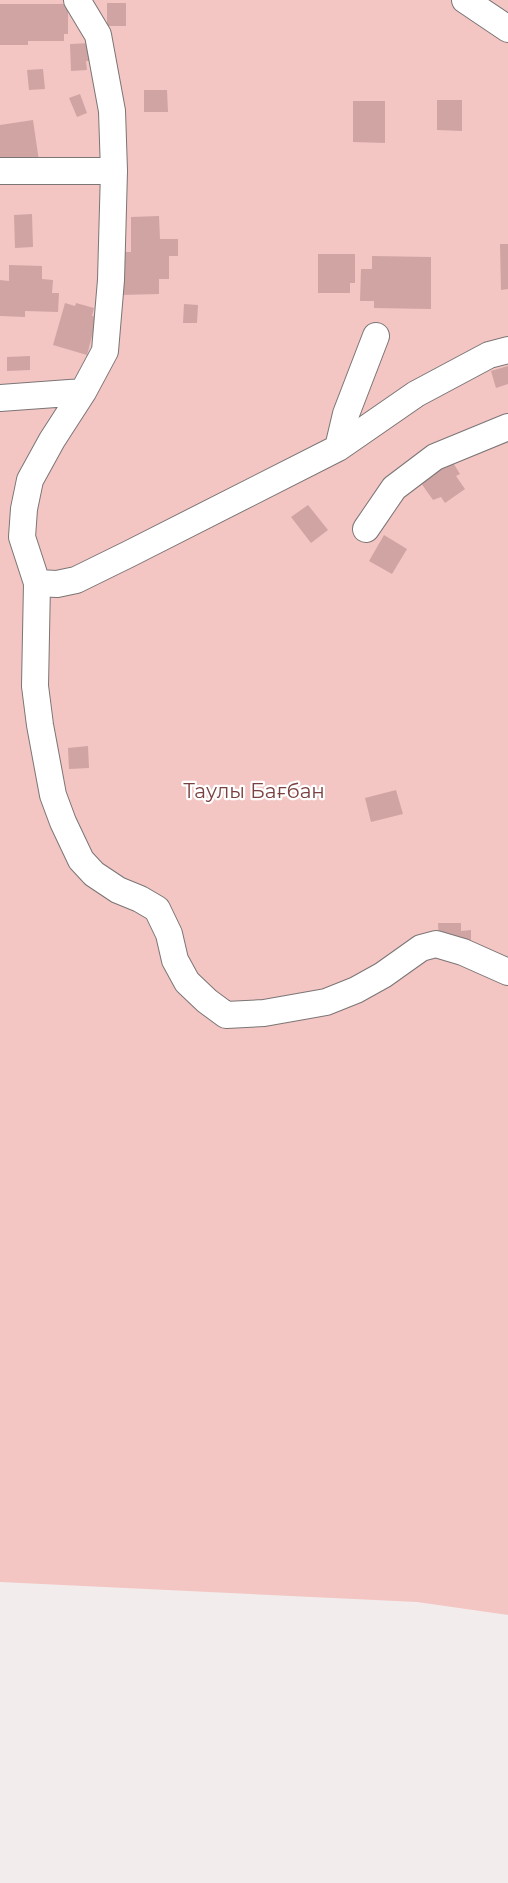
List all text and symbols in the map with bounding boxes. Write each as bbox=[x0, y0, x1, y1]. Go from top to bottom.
park label: Таулы Бағбан bbox=[183, 779, 325, 803]

